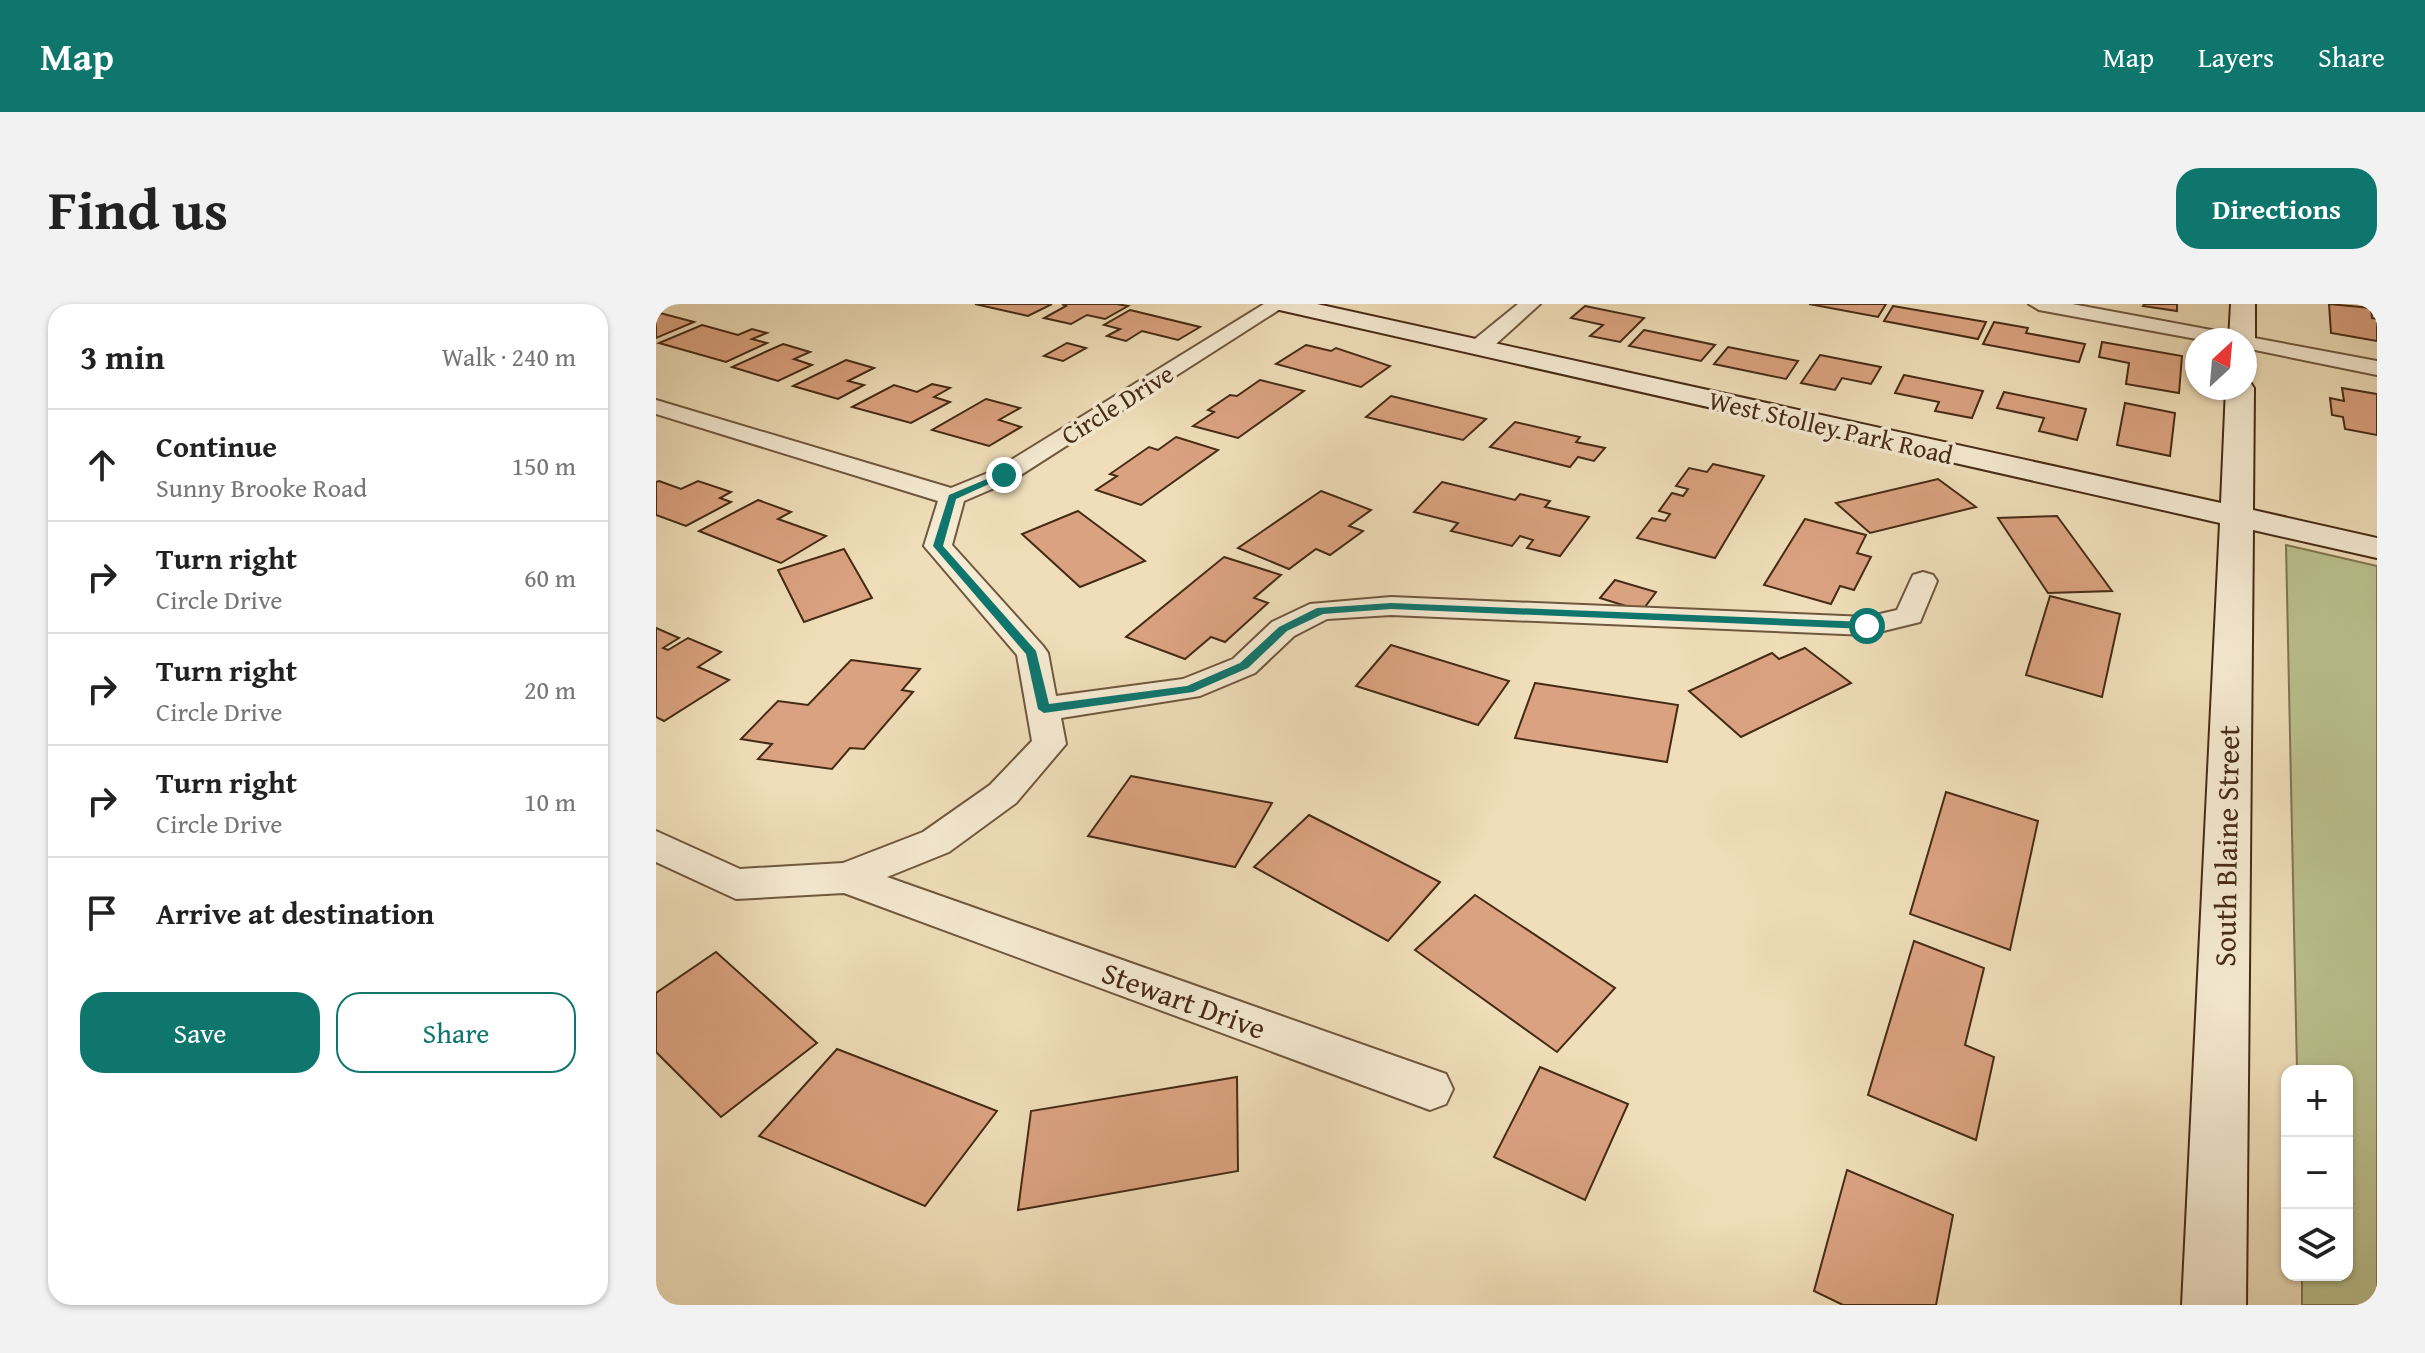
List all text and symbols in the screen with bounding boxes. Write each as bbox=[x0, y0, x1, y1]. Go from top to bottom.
text: Map bbox=[40, 28, 114, 84]
text: Map bbox=[2103, 36, 2154, 77]
text: Layers bbox=[2198, 36, 2274, 77]
text: Share bbox=[2318, 36, 2385, 77]
text: Find us bbox=[48, 167, 228, 250]
button: Directions bbox=[2176, 168, 2377, 249]
north arrow bbox=[2185, 328, 2257, 400]
text: 3 min bbox=[80, 332, 165, 381]
text: Walk · 240 m bbox=[442, 337, 576, 376]
street label: Circle Drive bbox=[1053, 354, 1181, 454]
street label: West Stolley Park Road bbox=[1705, 380, 1957, 474]
text: Continue bbox=[156, 424, 277, 468]
icon: ahead bbox=[80, 443, 124, 487]
text: 150 m bbox=[511, 446, 576, 485]
route end bbox=[986, 457, 1022, 493]
text: Sunny Brooke Road bbox=[156, 468, 367, 507]
text: Turn right bbox=[156, 536, 297, 580]
icon: right bbox=[80, 555, 124, 599]
text: 60 m bbox=[524, 558, 576, 597]
text: Circle Drive bbox=[156, 580, 282, 619]
route start bbox=[1849, 608, 1885, 644]
text: Turn right bbox=[156, 648, 297, 692]
icon: right bbox=[80, 667, 124, 711]
text: 20 m bbox=[524, 670, 576, 709]
text: Circle Drive bbox=[156, 692, 282, 731]
street label: South Blaine Street bbox=[2202, 724, 2250, 967]
text: Turn right bbox=[156, 760, 297, 804]
icon: right bbox=[80, 779, 124, 823]
text: 10 m bbox=[524, 782, 576, 821]
text: Circle Drive bbox=[156, 804, 282, 843]
icon: arrive bbox=[80, 891, 124, 935]
text: Arrive at destination bbox=[156, 891, 434, 935]
street label: Stewart Drive bbox=[1096, 950, 1272, 1050]
button: Save bbox=[80, 992, 320, 1073]
button: Share bbox=[336, 992, 576, 1073]
map controls bbox=[2281, 1065, 2353, 1281]
button: + bbox=[2281, 1065, 2353, 1137]
button: − bbox=[2281, 1137, 2353, 1209]
button: layers bbox=[2281, 1209, 2353, 1281]

